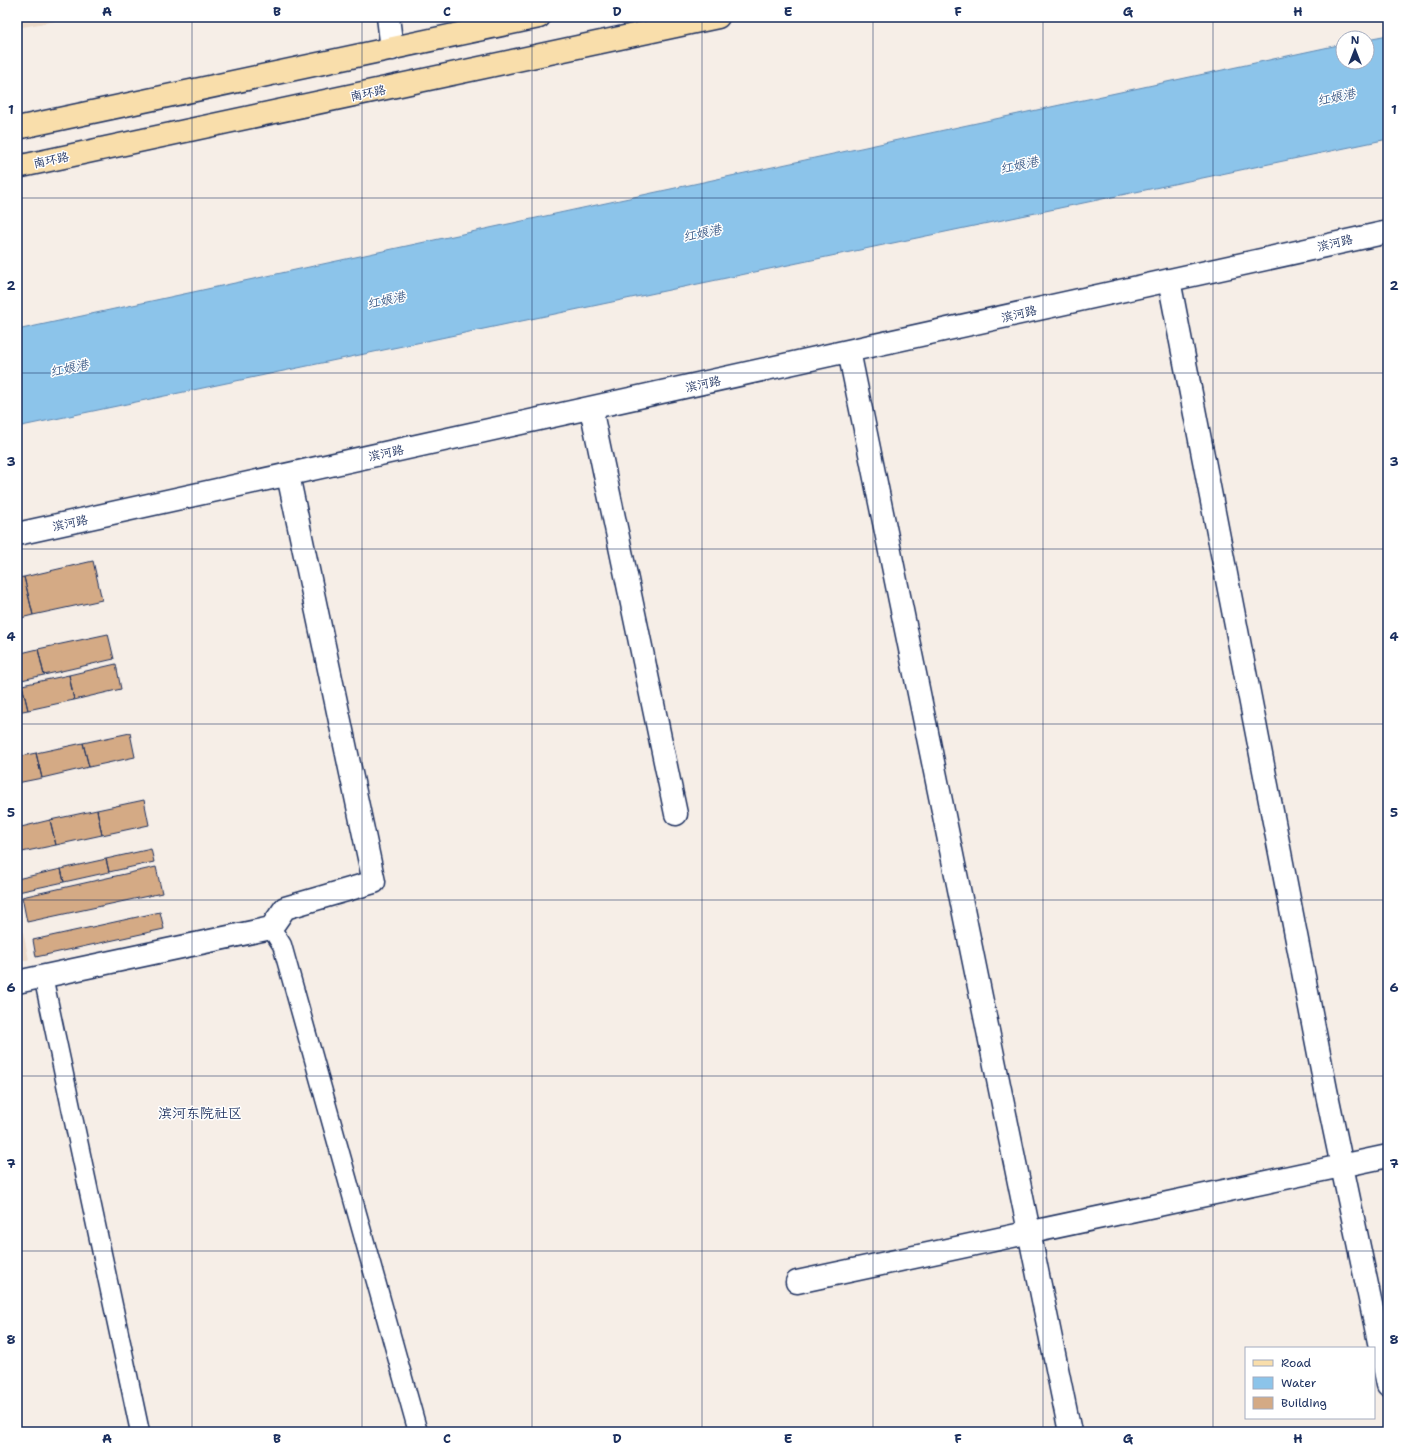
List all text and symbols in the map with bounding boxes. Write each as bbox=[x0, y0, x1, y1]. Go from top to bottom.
text: A bbox=[102, 3, 112, 20]
text: B bbox=[273, 3, 281, 20]
text: C bbox=[443, 3, 451, 20]
text: D bbox=[612, 3, 622, 20]
text: E bbox=[784, 3, 793, 20]
text: F bbox=[954, 3, 962, 20]
text: G bbox=[1123, 3, 1134, 20]
text: H bbox=[1293, 3, 1303, 20]
north arrow bbox=[1335, 30, 1375, 70]
text: N bbox=[1351, 33, 1360, 48]
street label: 南环路 bbox=[349, 81, 387, 105]
water label: 红娘港 bbox=[1315, 84, 1359, 109]
text: 1 bbox=[8, 101, 14, 118]
text: 1 bbox=[1391, 101, 1397, 118]
street label: 南环路 bbox=[32, 148, 70, 172]
water label: 红娘港 bbox=[998, 152, 1042, 177]
water label: 红娘港 bbox=[681, 220, 725, 245]
street label: 滨河路 bbox=[1316, 231, 1354, 255]
text: 2 bbox=[6, 277, 16, 294]
text: 2 bbox=[1389, 277, 1399, 294]
water label: 红娘港 bbox=[365, 287, 409, 312]
street label: 滨河路 bbox=[1000, 302, 1038, 326]
water label: 红娘港 bbox=[48, 355, 92, 380]
street label: 滨河路 bbox=[684, 372, 722, 396]
street label: 滨河路 bbox=[367, 441, 405, 465]
text: 3 bbox=[6, 453, 16, 470]
text: 3 bbox=[1389, 453, 1399, 470]
street label: 滨河路 bbox=[51, 511, 89, 535]
text: 4 bbox=[6, 628, 16, 645]
text: 4 bbox=[1389, 628, 1399, 645]
text: 5 bbox=[7, 804, 15, 821]
text: 5 bbox=[1390, 804, 1398, 821]
text: 6 bbox=[6, 979, 16, 996]
text: 6 bbox=[1389, 979, 1399, 996]
district label: 滨河东院社区 bbox=[158, 1104, 242, 1122]
text: 7 bbox=[6, 1155, 16, 1172]
text: 7 bbox=[1389, 1155, 1399, 1172]
text: 8 bbox=[6, 1331, 16, 1348]
text: 8 bbox=[1389, 1331, 1399, 1348]
legend bbox=[1245, 1347, 1375, 1419]
text: Road bbox=[1281, 1355, 1312, 1371]
text: Water bbox=[1281, 1375, 1317, 1391]
text: Building bbox=[1281, 1395, 1327, 1411]
text: A bbox=[102, 1430, 112, 1447]
text: B bbox=[273, 1430, 281, 1447]
text: C bbox=[443, 1430, 451, 1447]
text: D bbox=[612, 1430, 622, 1447]
text: E bbox=[784, 1430, 793, 1447]
text: F bbox=[954, 1430, 962, 1447]
text: G bbox=[1123, 1430, 1134, 1447]
text: H bbox=[1293, 1430, 1303, 1447]

